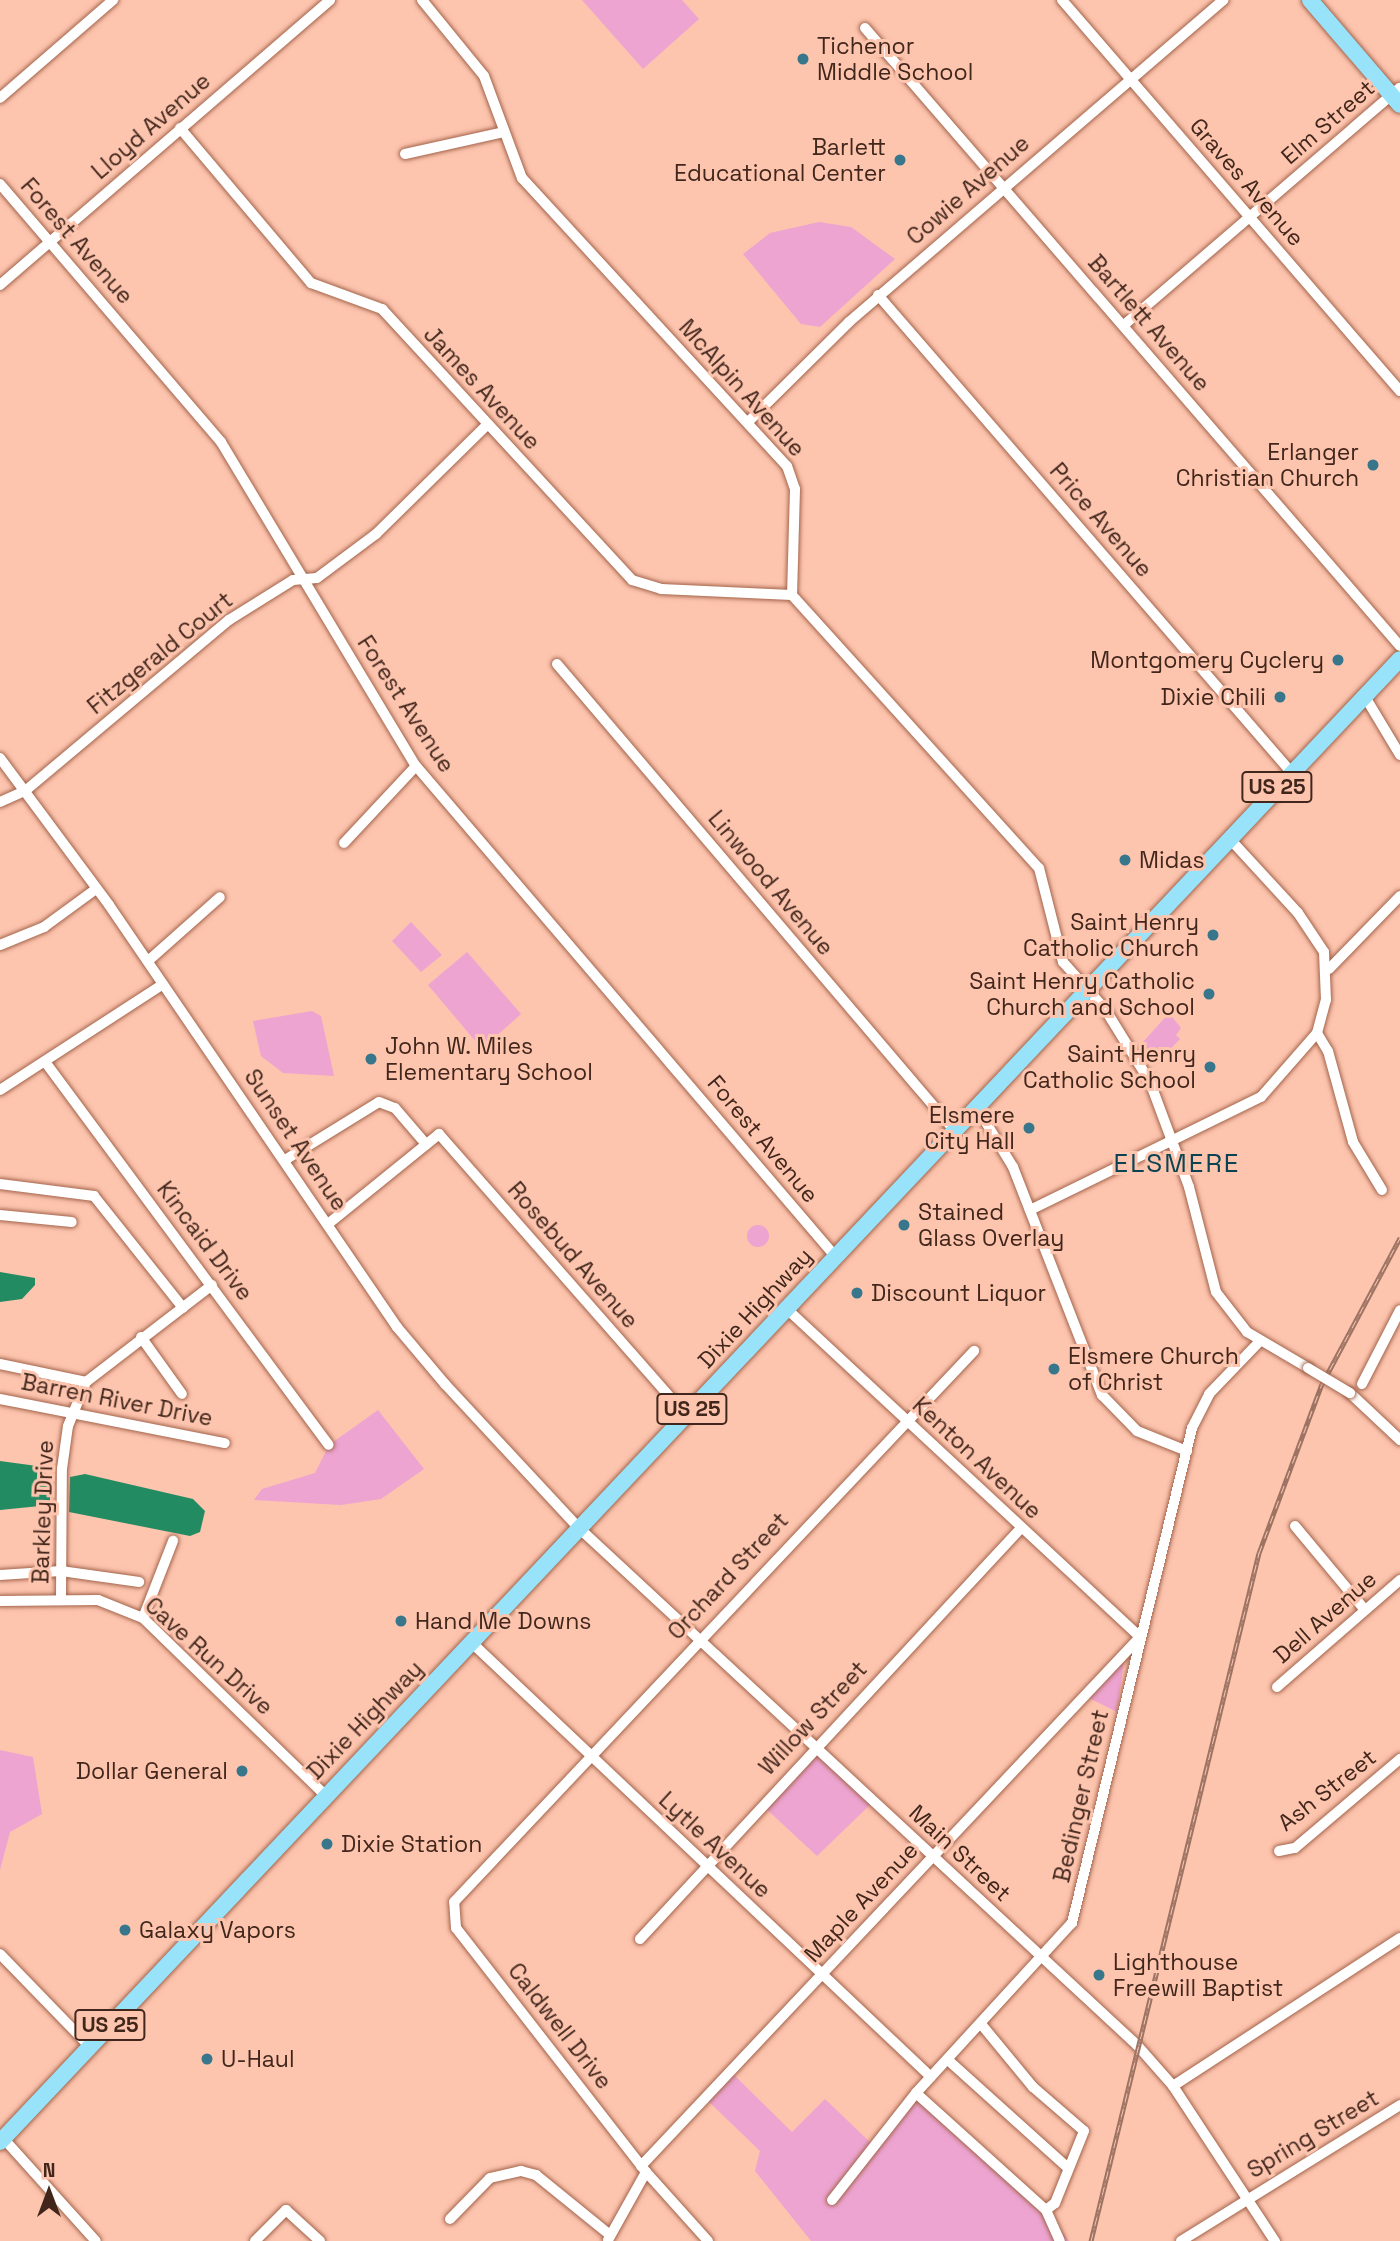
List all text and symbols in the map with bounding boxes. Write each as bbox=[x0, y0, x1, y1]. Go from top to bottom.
place label: Tichenor Middle School bbox=[817, 32, 973, 86]
marker: Tichenor Middle School bbox=[795, 51, 811, 67]
street label: Lloyd Avenue bbox=[86, 67, 216, 185]
street label: Elm Street bbox=[1276, 74, 1380, 170]
street label: Graves Avenue bbox=[1184, 112, 1310, 252]
street label: Cowie Avenue bbox=[901, 129, 1035, 251]
place label: Barlett Educational Center bbox=[674, 133, 886, 187]
marker: Barlett Educational Center bbox=[892, 152, 908, 168]
street label: Forest Avenue bbox=[15, 172, 139, 310]
street label: Bartlett Avenue bbox=[1082, 249, 1216, 397]
street label: McAlpin Avenue bbox=[673, 314, 811, 462]
street label: James Avenue bbox=[418, 320, 546, 456]
place label: Erlanger Christian Church bbox=[1176, 438, 1359, 492]
street label: Price Avenue bbox=[1044, 457, 1158, 583]
marker: Erlanger Christian Church bbox=[1365, 457, 1381, 473]
street label: Fitzgerald Court bbox=[82, 586, 238, 720]
street label: Forest Avenue bbox=[351, 630, 461, 778]
place label: Montgomery Cyclery bbox=[1090, 646, 1324, 674]
marker: Montgomery Cyclery bbox=[1330, 652, 1346, 668]
place label: Dixie Chili bbox=[1161, 683, 1266, 711]
marker: Dixie Chili bbox=[1272, 689, 1288, 705]
road number: US 25 bbox=[1240, 770, 1314, 804]
street label: Linwood Avenue bbox=[702, 805, 840, 961]
place label: Midas bbox=[1139, 846, 1205, 874]
marker: Midas bbox=[1117, 852, 1133, 868]
place label: Saint Henry Catholic Church bbox=[1023, 908, 1199, 962]
marker: Saint Henry Catholic Church bbox=[1205, 927, 1221, 943]
place label: Saint Henry Catholic Church and School bbox=[969, 967, 1195, 1021]
marker: Saint Henry Catholic Church and School bbox=[1201, 986, 1217, 1002]
place label: John W. Miles Elementary School bbox=[385, 1032, 593, 1086]
place label: Saint Henry Catholic School bbox=[1023, 1040, 1196, 1094]
marker: John W. Miles Elementary School bbox=[363, 1051, 379, 1067]
marker: Saint Henry Catholic School bbox=[1202, 1059, 1218, 1075]
street label: Sunset Avenue bbox=[238, 1064, 354, 1216]
street label: Forest Avenue bbox=[702, 1070, 824, 1208]
place label: Elsmere City Hall bbox=[924, 1101, 1015, 1155]
marker: Elsmere City Hall bbox=[1021, 1120, 1037, 1136]
district label: ELSMERE bbox=[1114, 1148, 1240, 1180]
street label: Kincaid Drive bbox=[151, 1176, 259, 1306]
street label: Rosebud Avenue bbox=[502, 1176, 644, 1334]
place label: Stained Glass Overlay bbox=[918, 1198, 1064, 1252]
marker: Stained Glass Overlay bbox=[896, 1217, 912, 1233]
street label: Dixie Highway bbox=[692, 1242, 818, 1374]
place label: Discount Liquor bbox=[871, 1279, 1046, 1307]
marker: Discount Liquor bbox=[849, 1285, 865, 1301]
place label: Elsmere Church of Christ bbox=[1068, 1342, 1239, 1396]
marker: Elsmere Church of Christ bbox=[1046, 1361, 1062, 1377]
street label: Barren River Drive bbox=[19, 1368, 215, 1432]
street label: Kenton Avenue bbox=[907, 1391, 1047, 1525]
road number: US 25 bbox=[655, 1392, 729, 1426]
street label: Barkley Drive bbox=[27, 1440, 59, 1584]
street label: Orchard Street bbox=[662, 1507, 794, 1645]
street label: Dell Avenue bbox=[1268, 1565, 1382, 1669]
street label: Cave Run Drive bbox=[139, 1591, 279, 1721]
place label: Hand Me Downs bbox=[415, 1607, 591, 1635]
marker: Hand Me Downs bbox=[393, 1613, 409, 1629]
street label: Dixie Highway bbox=[301, 1655, 429, 1785]
street label: Willow Street bbox=[753, 1655, 873, 1781]
street label: Bedinger Street bbox=[1048, 1707, 1114, 1885]
street label: Ash Street bbox=[1272, 1743, 1382, 1837]
place label: Dollar General bbox=[76, 1757, 228, 1785]
marker: Dollar General bbox=[234, 1763, 250, 1779]
street label: Lytle Avenue bbox=[653, 1786, 777, 1904]
street label: Main Street bbox=[903, 1799, 1017, 1907]
place label: Dixie Station bbox=[341, 1830, 482, 1858]
marker: Dixie Station bbox=[319, 1836, 335, 1852]
street label: Maple Avenue bbox=[798, 1836, 924, 1968]
place label: Galaxy Vapors bbox=[139, 1916, 296, 1944]
marker: Galaxy Vapors bbox=[117, 1922, 133, 1938]
place label: Lighthouse Freewill Baptist bbox=[1113, 1948, 1283, 2002]
street label: Caldwell Drive bbox=[502, 1957, 618, 2095]
marker: Lighthouse Freewill Baptist bbox=[1091, 1967, 1107, 1983]
road number: US 25 bbox=[73, 2008, 147, 2042]
place label: U-Haul bbox=[221, 2045, 295, 2073]
marker: U-Haul bbox=[199, 2051, 215, 2067]
street label: Spring Street bbox=[1242, 2084, 1384, 2184]
north arrow bbox=[14, 2157, 84, 2227]
text: N bbox=[43, 2158, 55, 2183]

